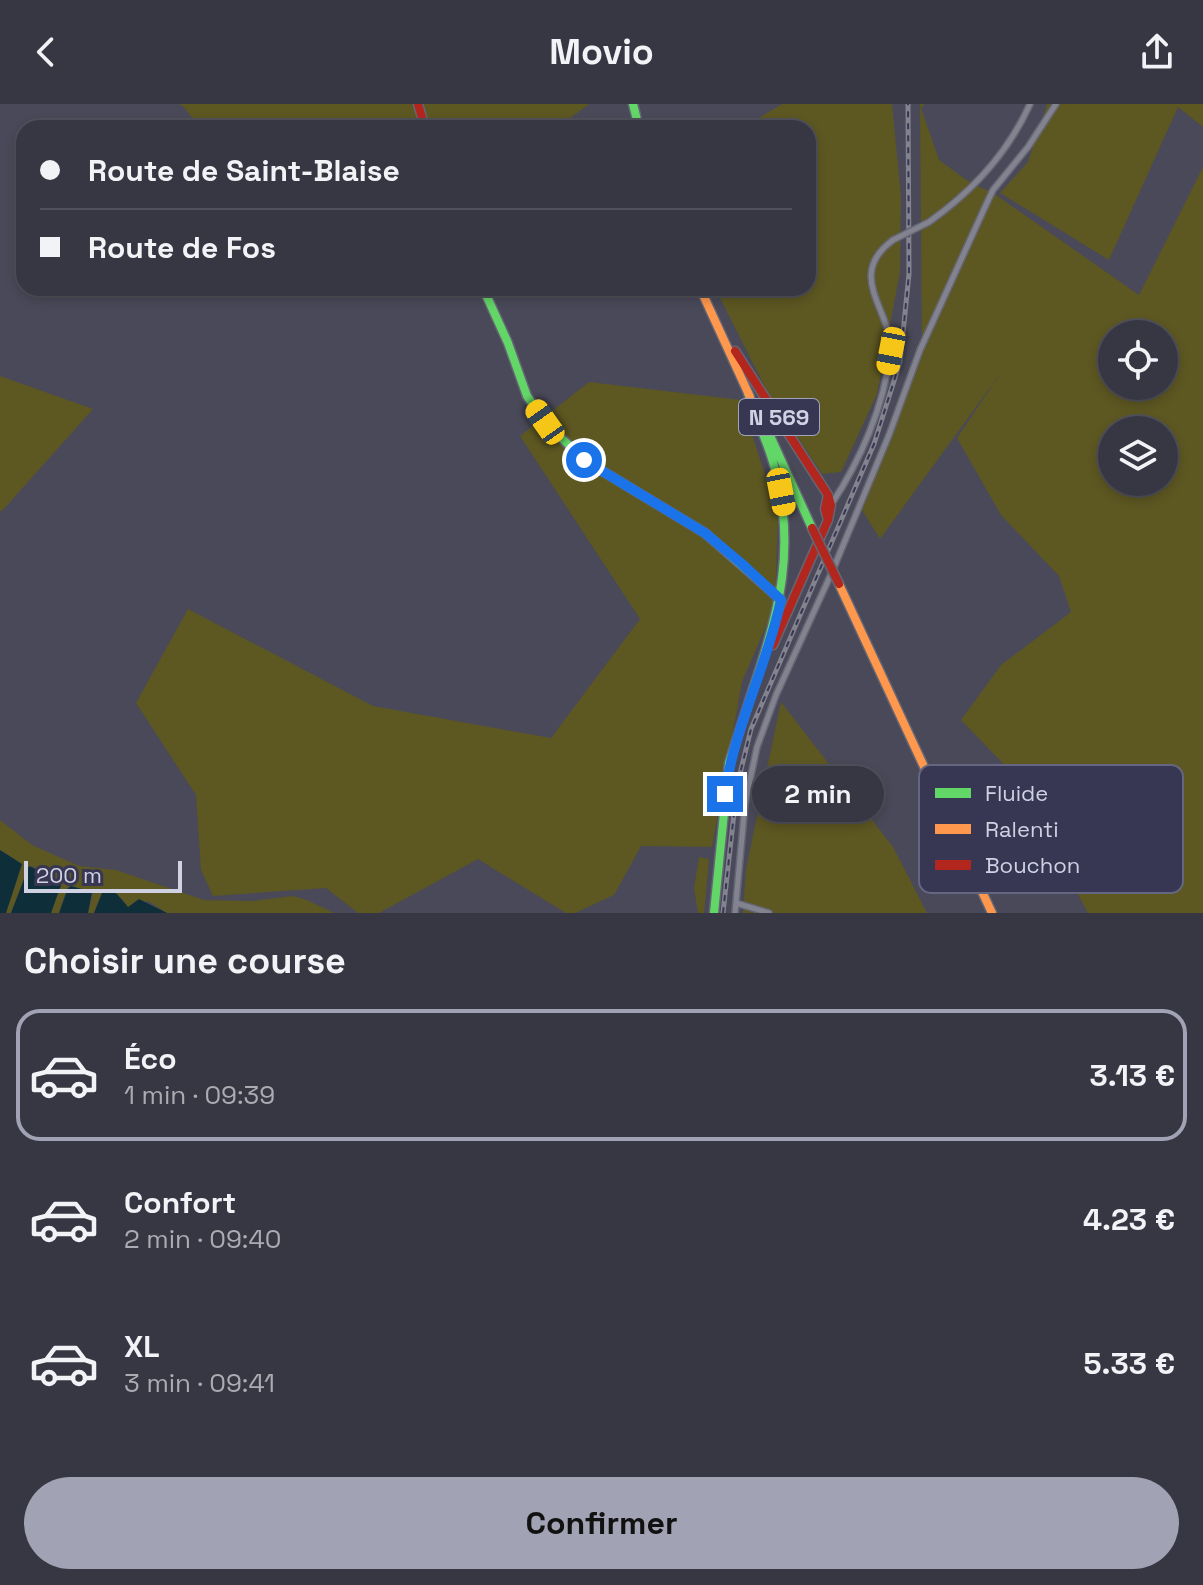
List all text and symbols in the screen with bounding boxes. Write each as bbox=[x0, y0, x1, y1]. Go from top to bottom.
text: Movio bbox=[549, 29, 654, 75]
icon: back bbox=[24, 30, 68, 74]
icon: share bbox=[1135, 30, 1179, 74]
text: Route de Saint-Blaise bbox=[88, 151, 400, 190]
text: Route de Fos bbox=[88, 228, 276, 267]
map controls bbox=[1098, 320, 1178, 496]
button: locate bbox=[1098, 320, 1178, 400]
car bbox=[875, 325, 907, 377]
car bbox=[521, 395, 569, 449]
road number: N 569 bbox=[739, 399, 819, 435]
button: layers bbox=[1098, 416, 1178, 496]
route start bbox=[566, 442, 602, 478]
car bbox=[765, 466, 797, 518]
legend bbox=[919, 765, 1183, 893]
callout: 2 min bbox=[753, 766, 885, 822]
route end bbox=[707, 776, 743, 812]
text: 2 min bbox=[784, 777, 852, 811]
text: Fluide bbox=[985, 779, 1048, 807]
text: Ralenti bbox=[985, 815, 1059, 843]
text: Bouchon bbox=[985, 851, 1080, 879]
scale bar bbox=[24, 857, 182, 893]
text: 200 m bbox=[36, 861, 102, 889]
text: Choisir une course bbox=[24, 938, 346, 984]
icon: car bbox=[28, 1039, 100, 1111]
text: Éco bbox=[124, 1039, 177, 1078]
text: 3.13 € bbox=[1090, 1056, 1175, 1095]
text: 1 min · 09:39 bbox=[124, 1078, 275, 1112]
icon: car bbox=[28, 1183, 100, 1255]
text: Confort bbox=[124, 1183, 236, 1222]
text: 4.23 € bbox=[1083, 1200, 1175, 1239]
text: 2 min · 09:40 bbox=[124, 1222, 281, 1256]
icon: car bbox=[28, 1327, 100, 1399]
text: XL bbox=[124, 1327, 160, 1366]
text: 5.33 € bbox=[1084, 1344, 1175, 1383]
text: 3 min · 09:41 bbox=[124, 1366, 275, 1400]
button: Confirmer bbox=[24, 1477, 1179, 1569]

